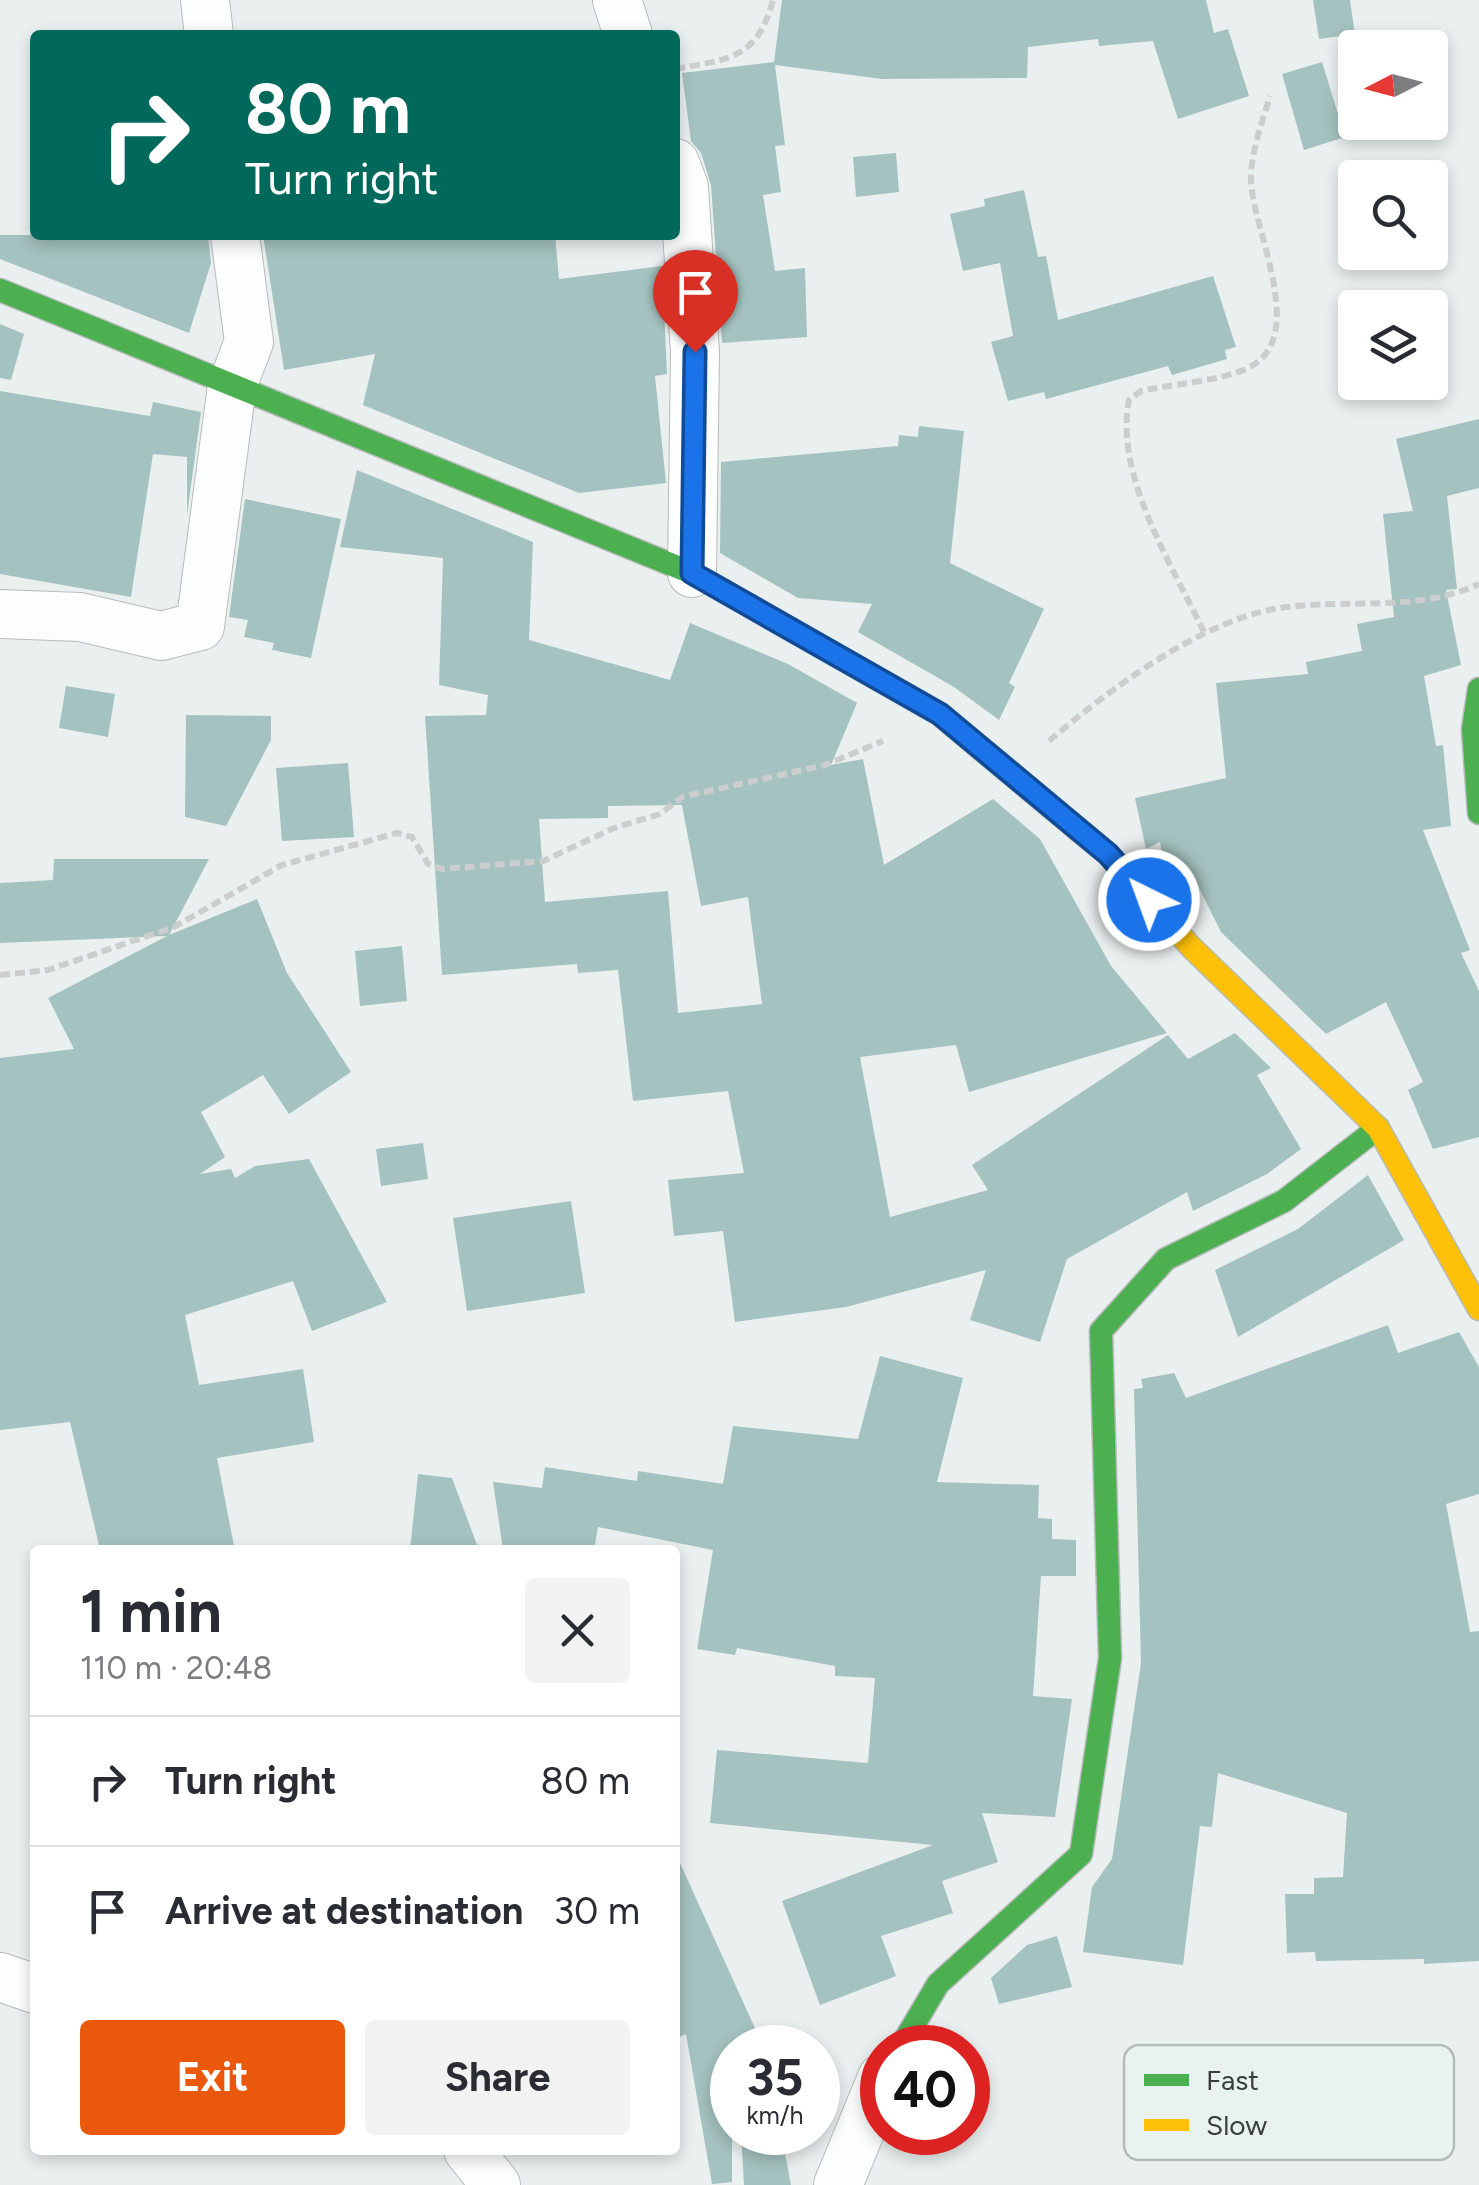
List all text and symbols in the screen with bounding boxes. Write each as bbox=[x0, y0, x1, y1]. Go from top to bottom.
north arrow bbox=[1338, 30, 1448, 140]
map controls bbox=[1338, 30, 1448, 400]
text: 80 m bbox=[245, 66, 411, 151]
icon: right bbox=[80, 70, 210, 200]
text: Turn right bbox=[245, 151, 438, 205]
button: search bbox=[1338, 160, 1448, 270]
pin bbox=[653, 250, 738, 353]
icon: arrive bbox=[668, 265, 723, 320]
button: layers bbox=[1338, 290, 1448, 400]
position arrow bbox=[1097, 848, 1201, 952]
text: 1 min bbox=[80, 1575, 222, 1647]
button: close bbox=[525, 1578, 630, 1683]
text: 110 m · 20:48 bbox=[80, 1649, 272, 1687]
icon: right bbox=[80, 1754, 135, 1809]
text: Turn right bbox=[165, 1758, 337, 1804]
text: 80 m bbox=[541, 1758, 630, 1804]
icon: arrive bbox=[80, 1884, 135, 1939]
text: Arrive at destination bbox=[165, 1888, 523, 1934]
text: 30 m bbox=[553, 1888, 640, 1934]
button: Exit bbox=[80, 2020, 345, 2135]
button: Share bbox=[365, 2020, 630, 2135]
speed limit sign: 40 bbox=[860, 2025, 990, 2155]
legend bbox=[1124, 2045, 1454, 2160]
text: 35 bbox=[747, 2047, 803, 2108]
text: Fast bbox=[1206, 2063, 1259, 2097]
text: km/h bbox=[746, 2100, 804, 2130]
text: Slow bbox=[1206, 2108, 1267, 2142]

